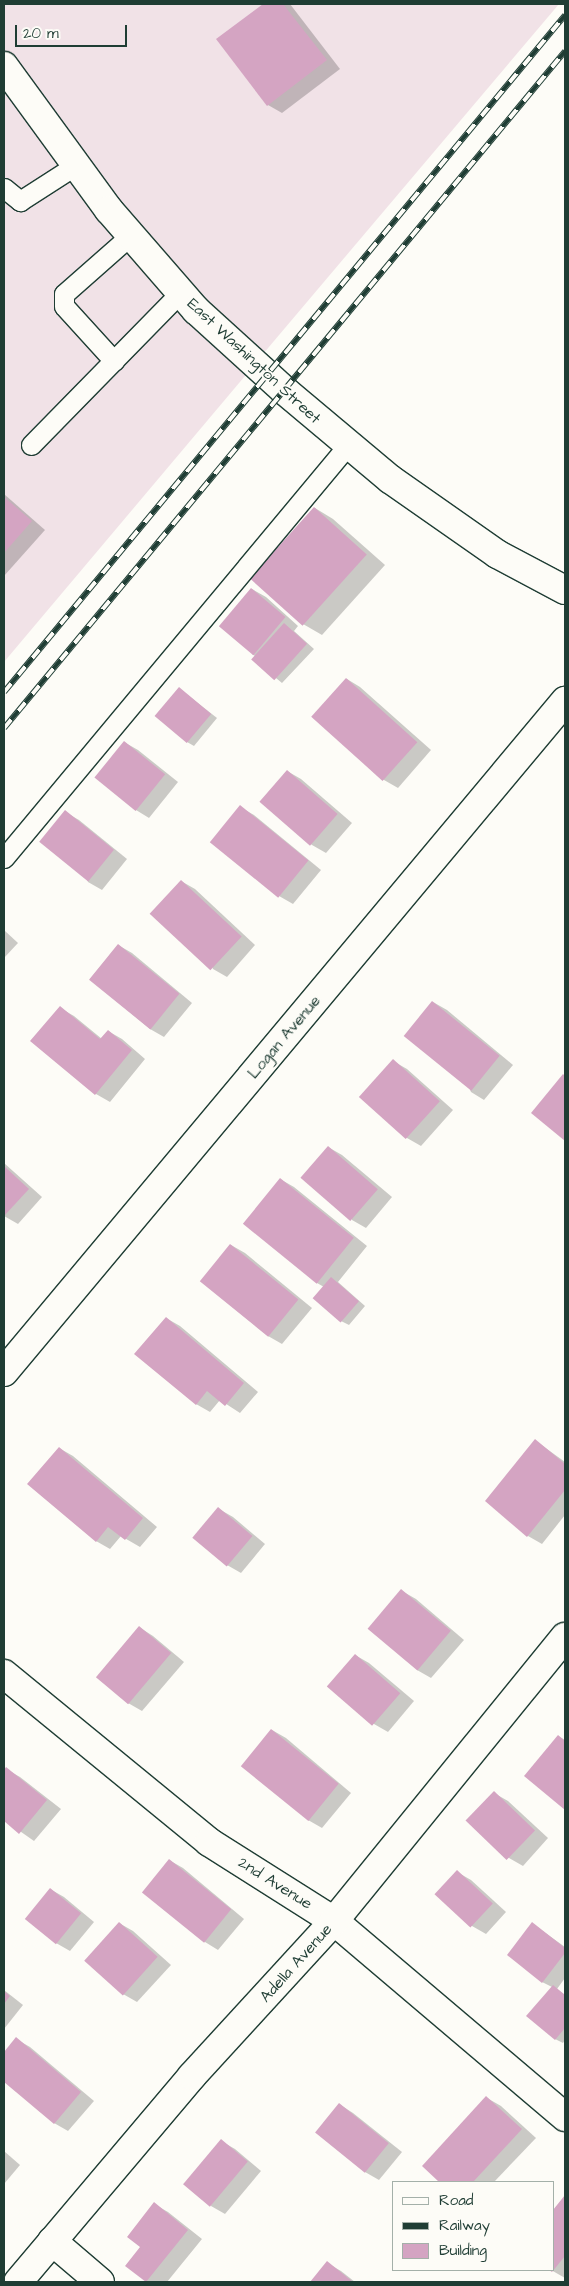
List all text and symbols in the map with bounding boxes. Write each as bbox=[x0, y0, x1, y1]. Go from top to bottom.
scale bar bbox=[18, 15, 130, 47]
text: 20 m bbox=[23, 23, 59, 44]
street label: East Washington Street bbox=[183, 294, 325, 428]
street label: Logan Avenue bbox=[244, 991, 324, 1083]
street label: 2nd Avenue bbox=[234, 1853, 316, 1913]
street label: Adella Avenue bbox=[256, 1920, 336, 2006]
legend bbox=[392, 2181, 554, 2271]
text: Road bbox=[439, 2190, 473, 2211]
text: Railway bbox=[439, 2215, 490, 2236]
text: Building bbox=[439, 2240, 487, 2261]

